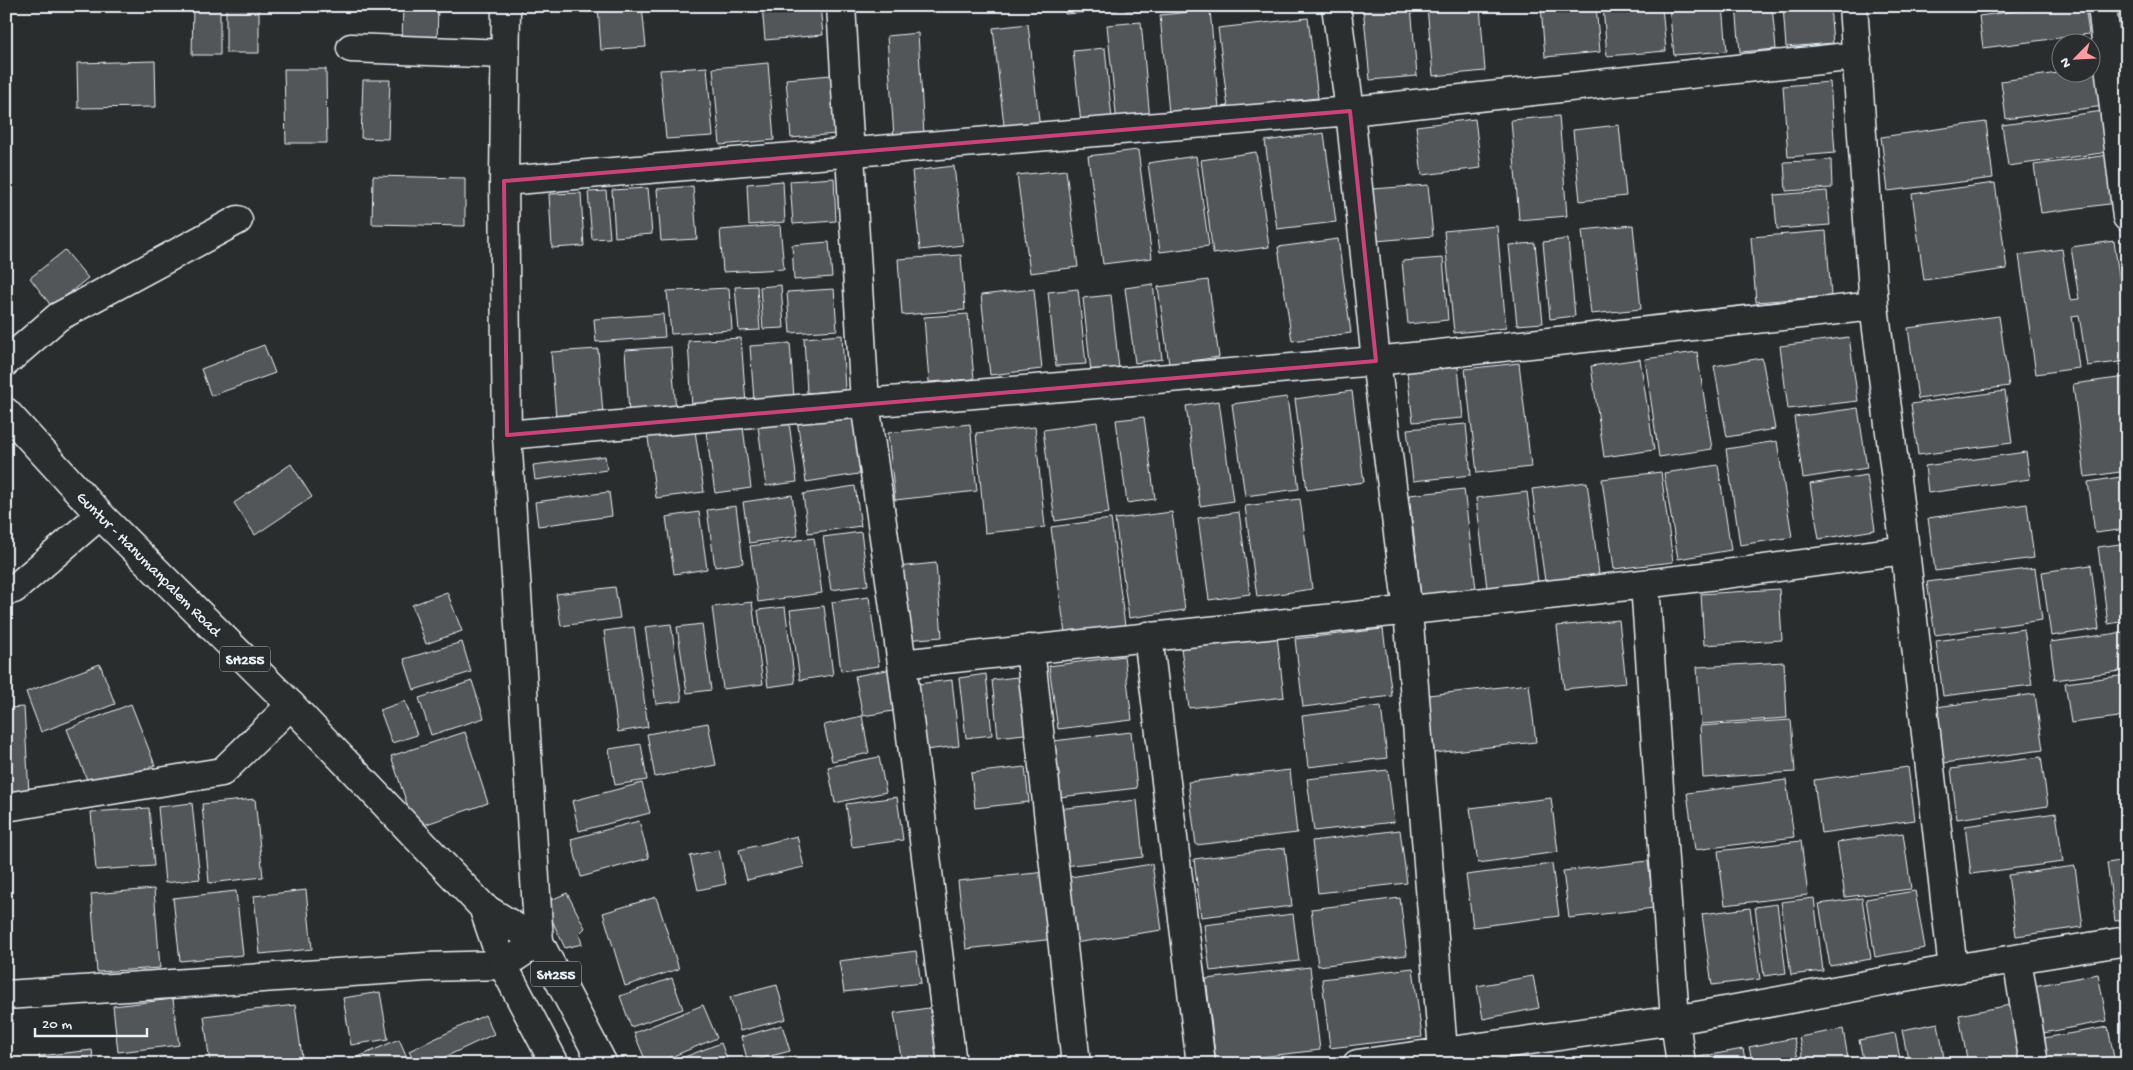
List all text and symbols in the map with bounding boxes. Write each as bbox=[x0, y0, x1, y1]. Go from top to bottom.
north arrow bbox=[2050, 32, 2100, 82]
text: N bbox=[2057, 55, 2076, 70]
street label: Guntur - Hanumanpalem Road bbox=[71, 489, 225, 643]
road number: SH255 bbox=[220, 646, 270, 672]
road number: SH255 bbox=[531, 962, 581, 986]
scale bar bbox=[35, 1005, 148, 1037]
text: 20 m bbox=[42, 1016, 72, 1034]

